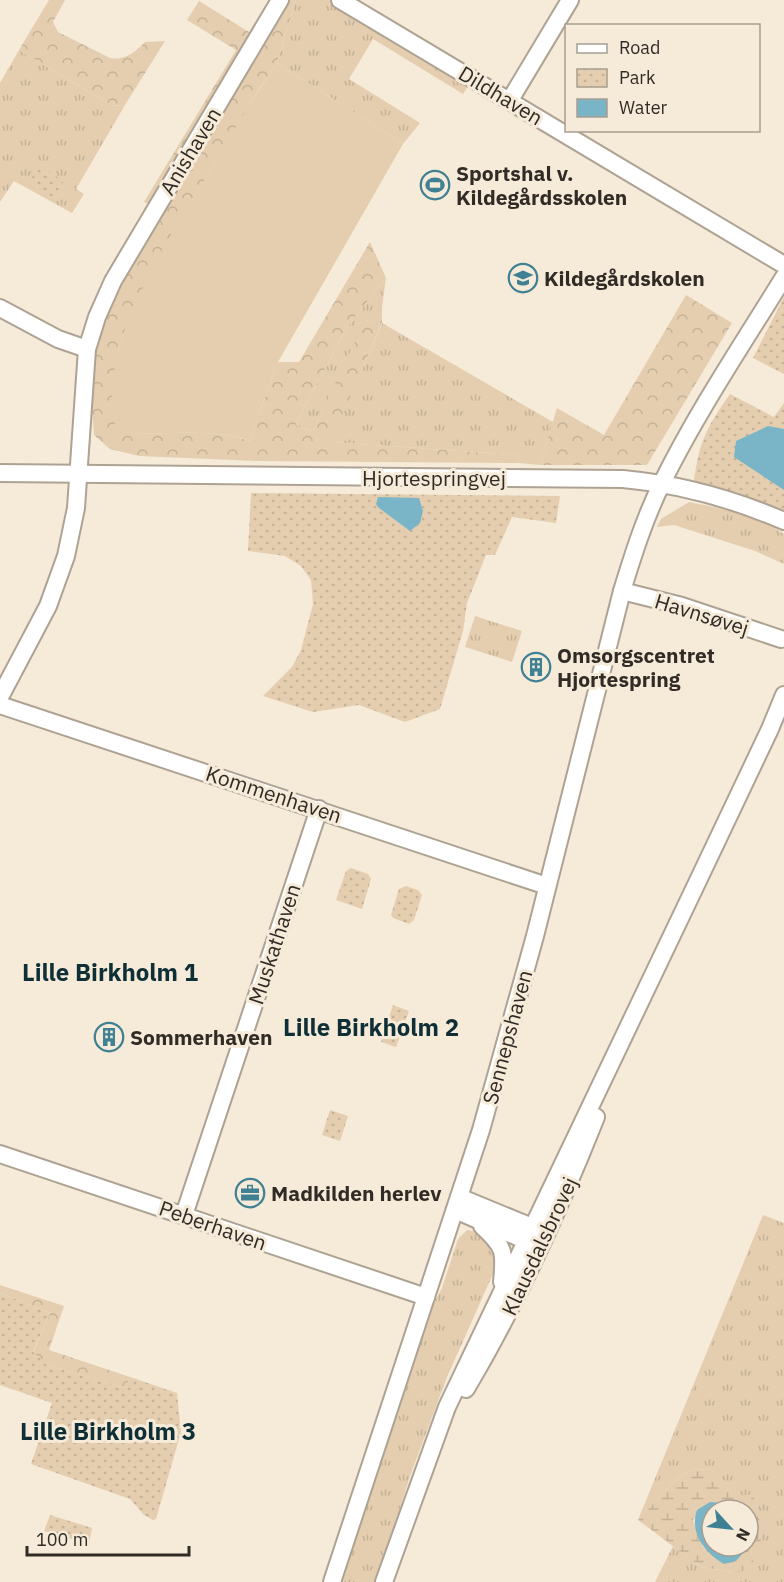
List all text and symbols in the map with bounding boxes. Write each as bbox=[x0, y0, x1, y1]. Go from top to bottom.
legend bbox=[565, 24, 760, 132]
text: Road bbox=[619, 36, 660, 59]
street label: Dildhaven bbox=[454, 59, 548, 131]
text: Park bbox=[619, 66, 656, 89]
text: Water bbox=[619, 96, 668, 119]
street label: Anishaven bbox=[153, 102, 227, 200]
place label: Sportshal v. Kildegårdsskolen bbox=[456, 159, 627, 211]
sports icon: Sportshal v. Kildegårdsskolen bbox=[419, 169, 451, 201]
school or university icon: Kildegårdskolen bbox=[507, 262, 539, 294]
place label: Kildegårdskolen bbox=[544, 264, 705, 292]
street label: Hjortespringvej bbox=[362, 464, 506, 492]
street label: Havnsøvej bbox=[651, 586, 753, 642]
place label: Omsorgscentret Hjortespring bbox=[557, 641, 715, 693]
building icon: Omsorgscentret Hjortespring bbox=[520, 651, 552, 683]
street label: Kommenhaven bbox=[202, 759, 346, 829]
street label: Muskathaven bbox=[241, 880, 307, 1008]
district label: Lille Birkholm 1 bbox=[22, 956, 198, 988]
street label: Sennepshaven bbox=[476, 967, 538, 1107]
district label: Lille Birkholm 2 bbox=[283, 1011, 459, 1043]
building icon: Sommerhaven bbox=[93, 1021, 125, 1053]
place label: Sommerhaven bbox=[130, 1023, 273, 1051]
street label: Klausdalsbrovej bbox=[495, 1172, 583, 1320]
office icon: Madkilden herlev bbox=[234, 1177, 266, 1209]
place label: Madkilden herlev bbox=[271, 1179, 442, 1207]
street label: Peberhaven bbox=[156, 1194, 270, 1256]
district label: Lille Birkholm 3 bbox=[20, 1415, 196, 1447]
north arrow bbox=[700, 1498, 760, 1558]
scale bar bbox=[27, 1519, 189, 1557]
text: N bbox=[732, 1525, 755, 1545]
text: 100 m bbox=[36, 1528, 88, 1551]

